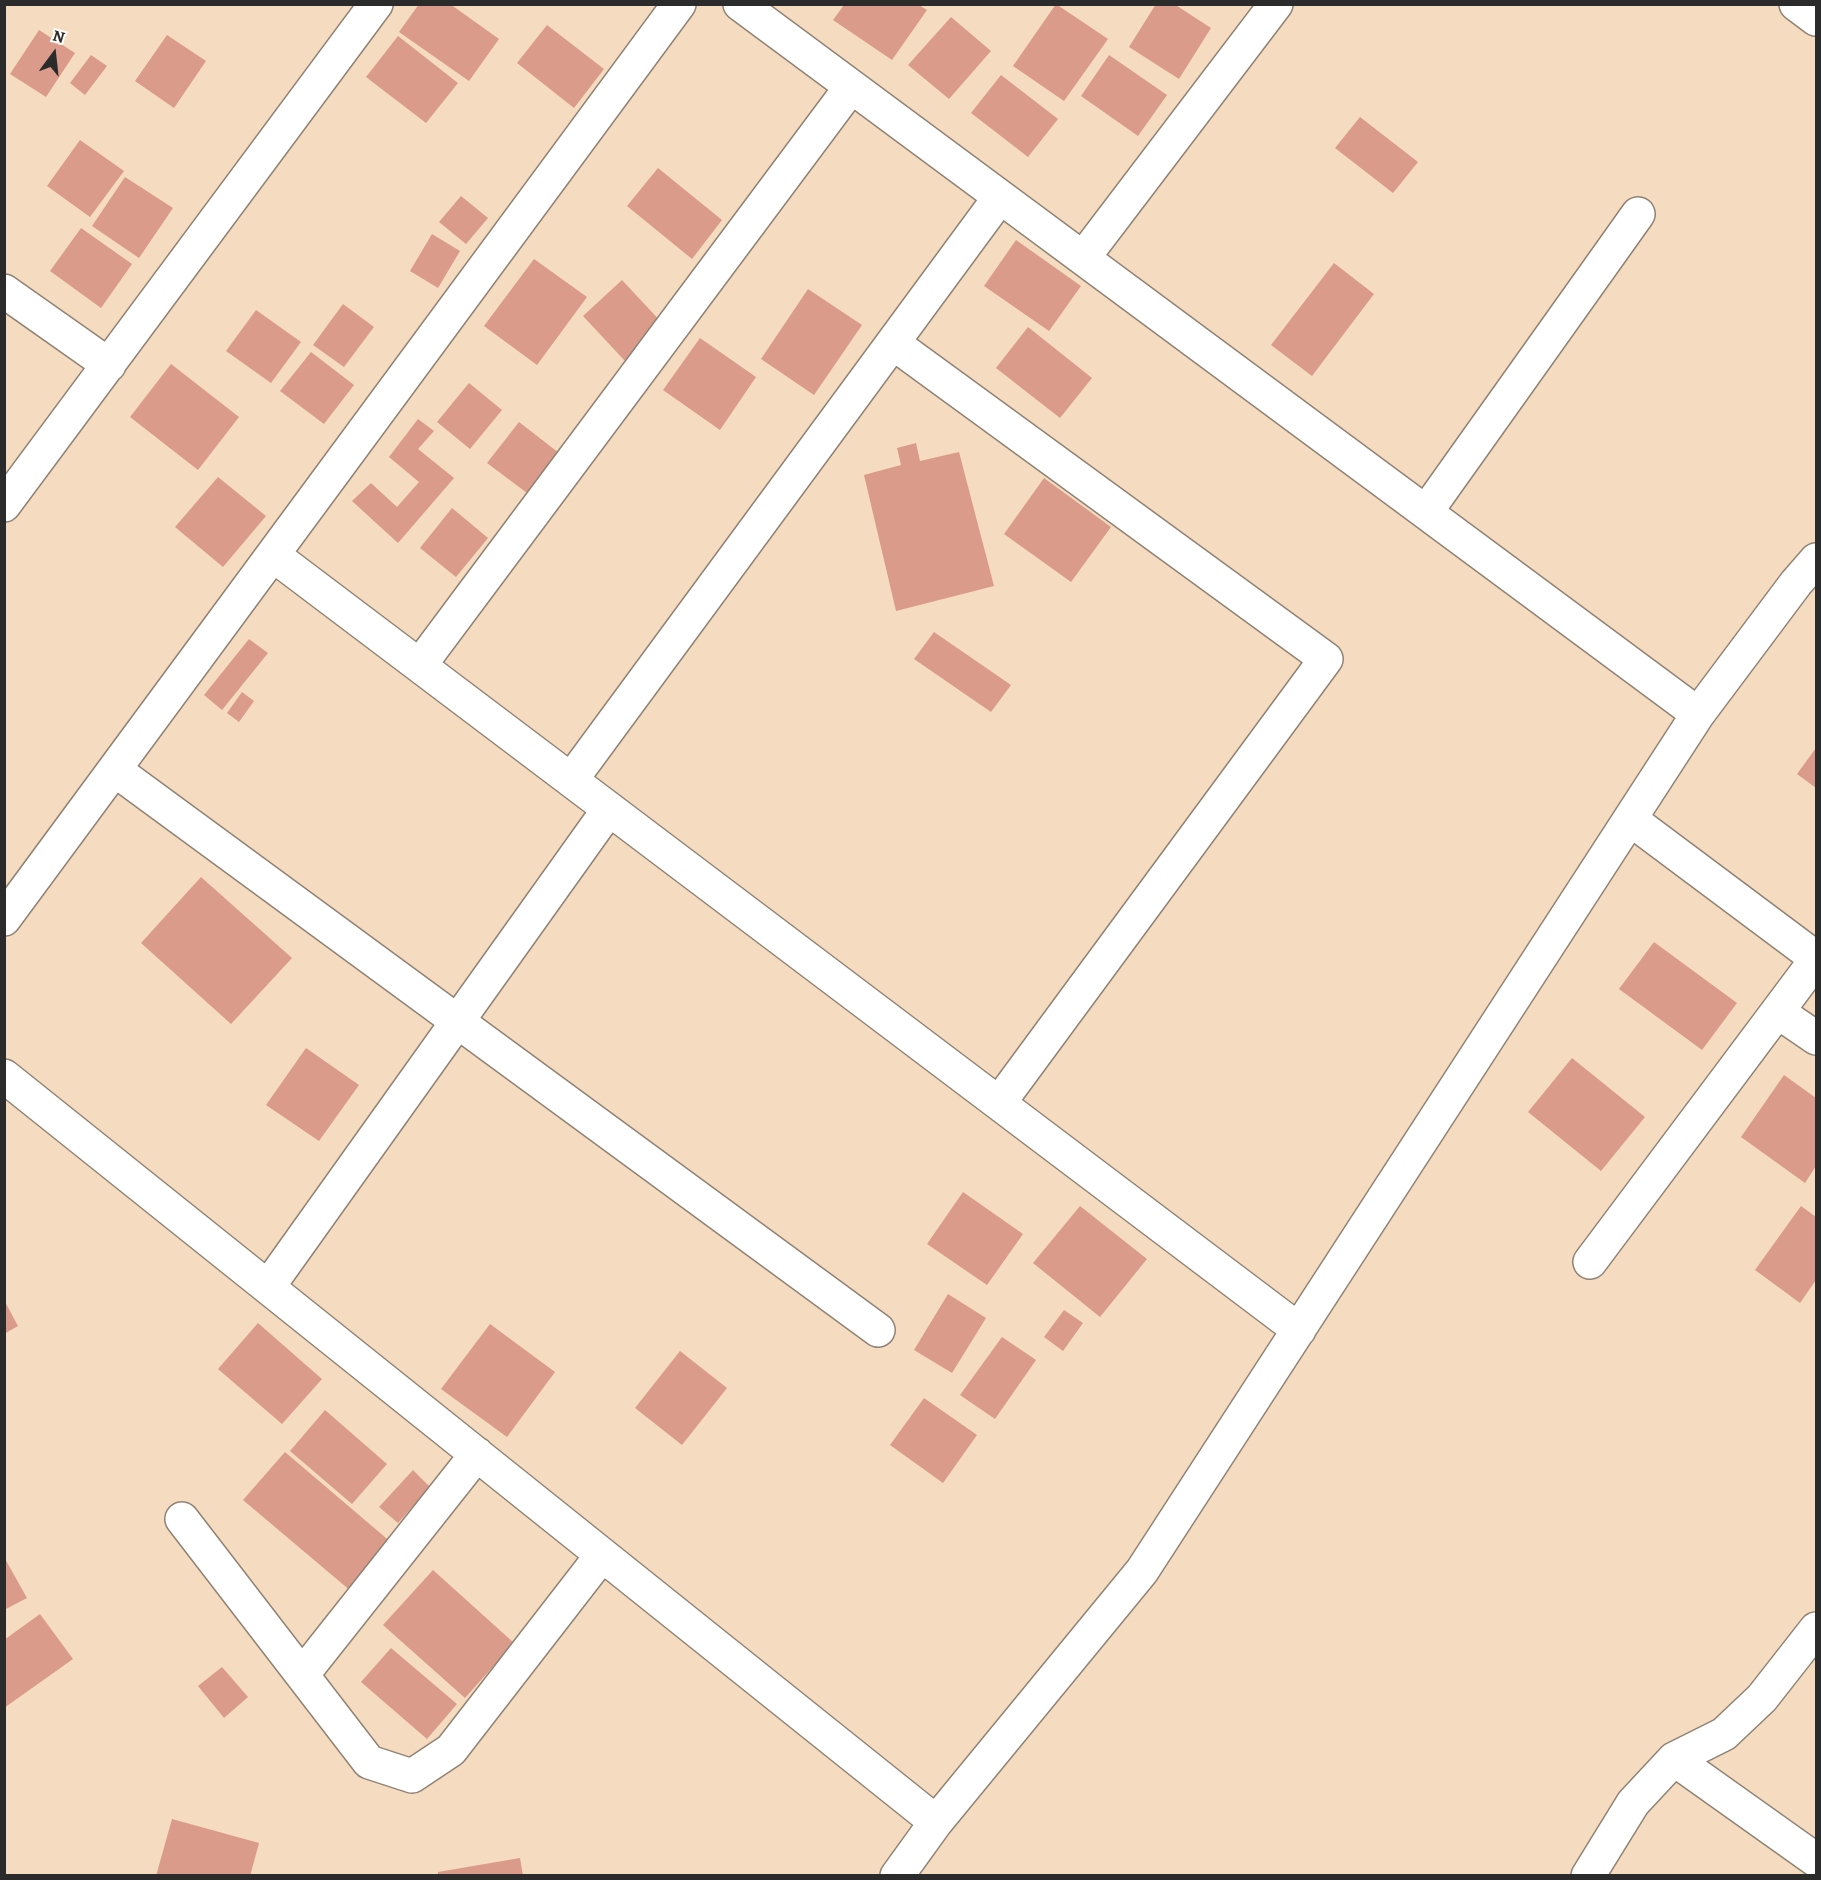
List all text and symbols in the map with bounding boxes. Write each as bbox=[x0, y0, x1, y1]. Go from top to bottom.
north arrow bbox=[24, 24, 84, 84]
text: N bbox=[50, 24, 67, 49]

